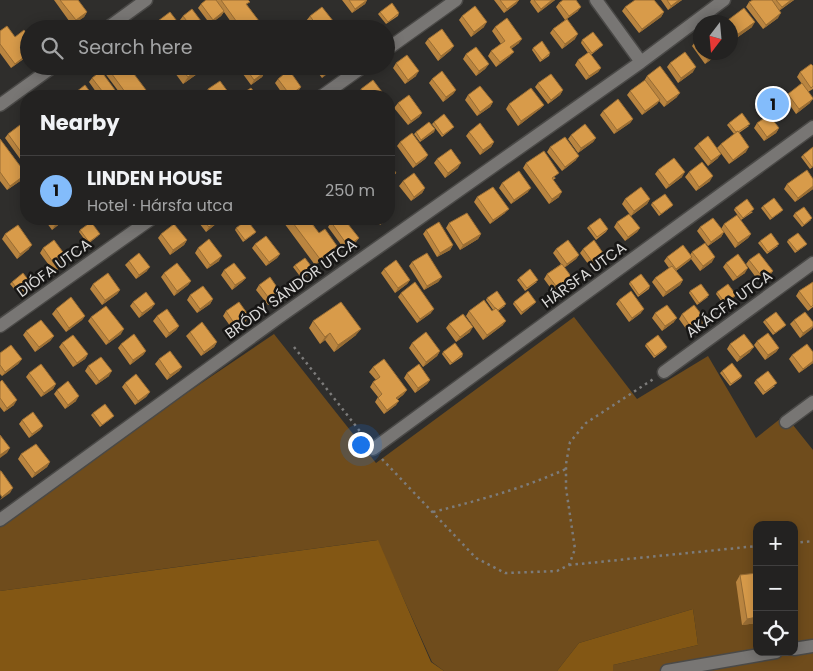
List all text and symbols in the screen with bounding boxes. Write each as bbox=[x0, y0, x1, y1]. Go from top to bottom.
north arrow bbox=[693, 15, 738, 60]
search box bbox=[20, 20, 395, 75]
icon: search bbox=[38, 34, 66, 62]
text: Search here bbox=[78, 34, 192, 61]
pin: 1 bbox=[757, 85, 789, 123]
text: Nearby bbox=[40, 108, 120, 137]
text: LINDEN HOUSE bbox=[87, 165, 223, 192]
text: 1 bbox=[53, 179, 59, 202]
text: 250 m bbox=[325, 179, 375, 202]
text: Hotel · Hársfa utca bbox=[87, 194, 233, 217]
street label: DIÓFA UTCA bbox=[12, 233, 95, 302]
street label: BRÓDY SÁNDOR UTCA bbox=[220, 234, 361, 344]
street label: HÁRSFA UTCA bbox=[537, 237, 630, 312]
street label: AKÁCFA UTCA bbox=[681, 265, 776, 342]
your location bbox=[348, 432, 374, 458]
map controls bbox=[753, 521, 798, 656]
button: + bbox=[753, 521, 798, 566]
button: − bbox=[753, 566, 798, 611]
button: locate bbox=[753, 611, 798, 656]

